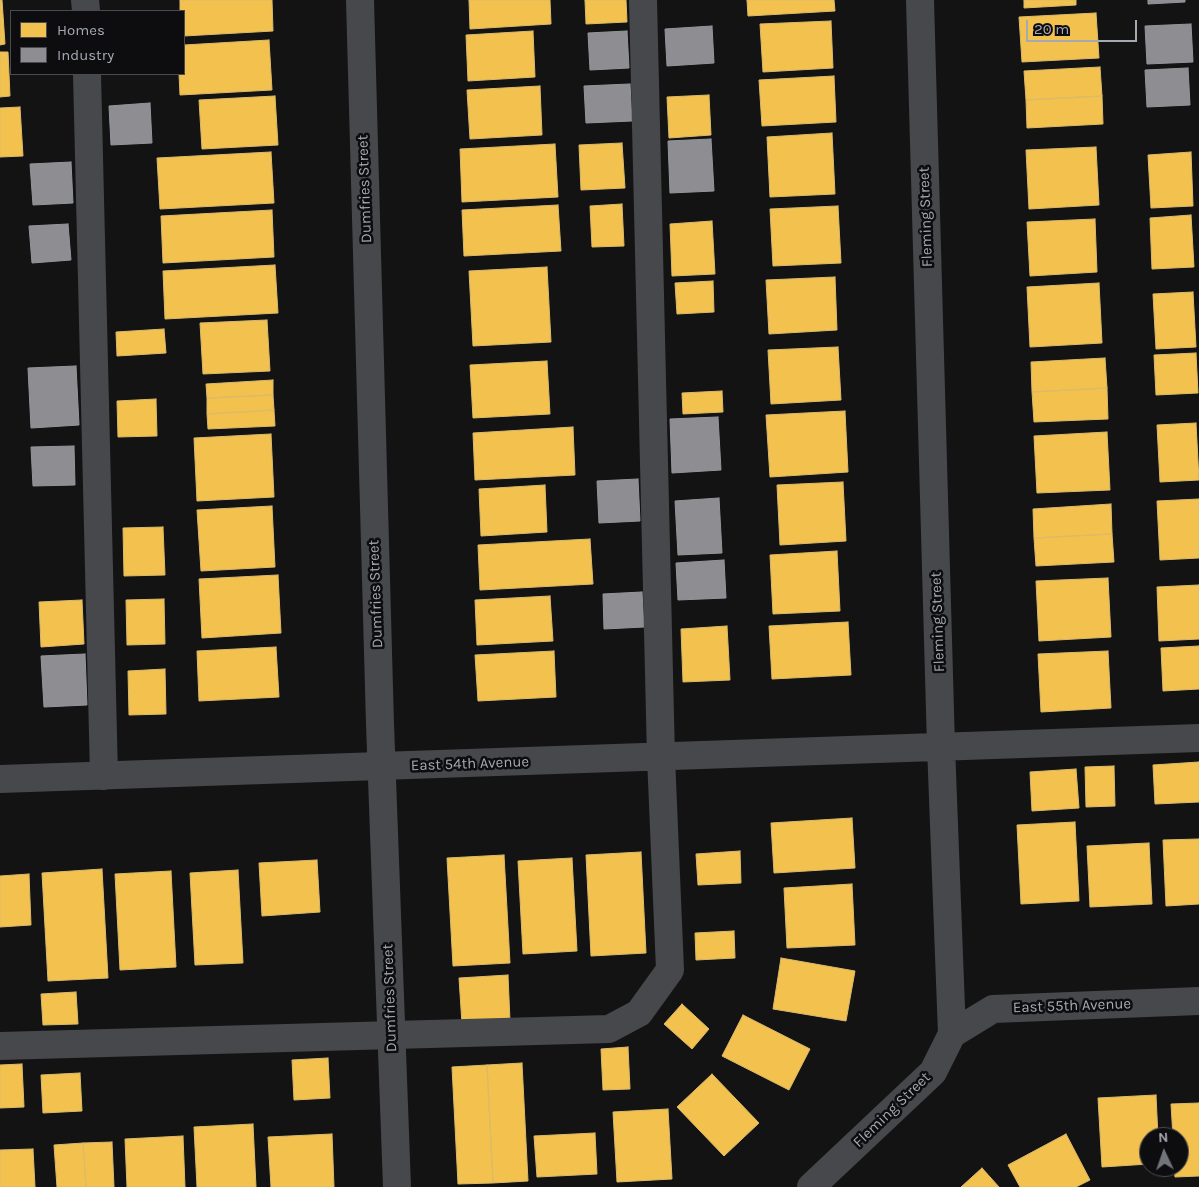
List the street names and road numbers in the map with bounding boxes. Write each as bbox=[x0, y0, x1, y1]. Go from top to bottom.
street label: Dumfries Street bbox=[354, 135, 376, 243]
street label: Fleming Street bbox=[915, 166, 937, 268]
street label: Dumfries Street bbox=[365, 540, 387, 648]
street label: Fleming Street bbox=[927, 571, 949, 673]
street label: East 54th Avenue bbox=[411, 753, 529, 775]
street label: Dumfries Street bbox=[379, 944, 401, 1052]
street label: East 55th Avenue bbox=[1013, 995, 1131, 1017]
street label: Fleming Street bbox=[850, 1069, 934, 1151]

